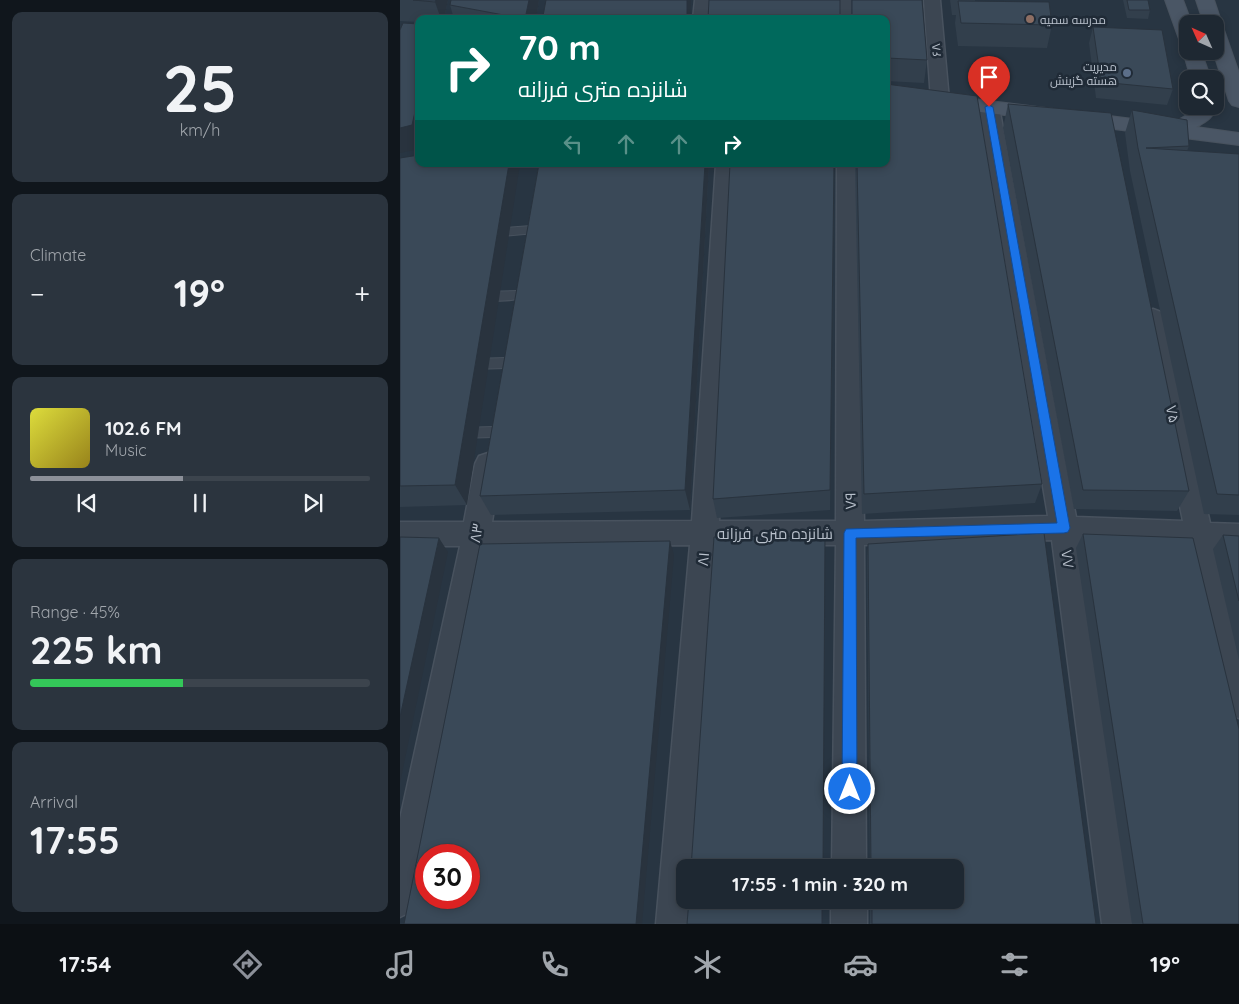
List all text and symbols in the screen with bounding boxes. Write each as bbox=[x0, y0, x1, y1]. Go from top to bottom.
place label: مدرسه سمیه bbox=[1040, 12, 1106, 27]
marker: مدرسه سمیه bbox=[1024, 13, 1036, 25]
north arrow bbox=[1179, 15, 1224, 60]
map controls bbox=[1179, 15, 1224, 115]
text: 70 m bbox=[518, 25, 601, 69]
icon: right bbox=[435, 35, 500, 100]
street label: ۶۸ bbox=[928, 42, 944, 57]
text: 25 bbox=[163, 47, 237, 128]
pin bbox=[968, 56, 1010, 107]
place label: مدیریت هسته گزینش bbox=[1050, 59, 1117, 88]
icon: arrive bbox=[975, 63, 1003, 91]
marker: مدیریت هسته گزینش bbox=[1121, 67, 1133, 79]
button: search bbox=[1179, 70, 1224, 115]
text: شانزده متری فرزانه bbox=[518, 75, 688, 103]
text: km/h bbox=[180, 120, 220, 140]
icon: left bbox=[559, 130, 587, 158]
icon: ahead bbox=[612, 130, 640, 158]
icon: ahead bbox=[665, 130, 693, 158]
icon: right bbox=[718, 130, 746, 158]
text: Climate bbox=[30, 245, 86, 265]
text: 19° bbox=[174, 269, 225, 317]
text: − bbox=[30, 276, 45, 311]
text: + bbox=[354, 276, 370, 311]
street label: ۷۵ bbox=[1162, 403, 1184, 425]
text: 102.6 FM bbox=[105, 416, 182, 440]
text: Music bbox=[105, 440, 147, 460]
icon: previous bbox=[73, 489, 101, 517]
icon: pause bbox=[186, 489, 214, 517]
icon: next bbox=[299, 489, 327, 517]
street label: ۷۹ bbox=[840, 492, 860, 510]
street label: ۸۳ bbox=[465, 522, 487, 544]
street label: شانزده متری فرزانه bbox=[717, 524, 833, 544]
street label: ۷۷ bbox=[1057, 548, 1079, 570]
street label: ۸۱ bbox=[693, 551, 713, 567]
text: Range · 45% bbox=[30, 602, 120, 622]
text: 225 km bbox=[30, 626, 162, 674]
position arrow bbox=[823, 762, 875, 814]
text: Arrival bbox=[30, 792, 78, 812]
text: 17:55 bbox=[30, 816, 120, 864]
speed limit sign: 30 bbox=[415, 844, 480, 909]
text: 17:55 · 1 min · 320 m bbox=[732, 872, 908, 896]
icon: directions bbox=[230, 947, 265, 982]
icon: music bbox=[383, 947, 418, 982]
icon: phone bbox=[537, 947, 572, 982]
icon: climate bbox=[690, 947, 725, 982]
icon: car bbox=[843, 947, 878, 982]
icon: filters bbox=[997, 947, 1032, 982]
text: 17:54 bbox=[59, 950, 111, 978]
text: 19° bbox=[1150, 950, 1180, 978]

